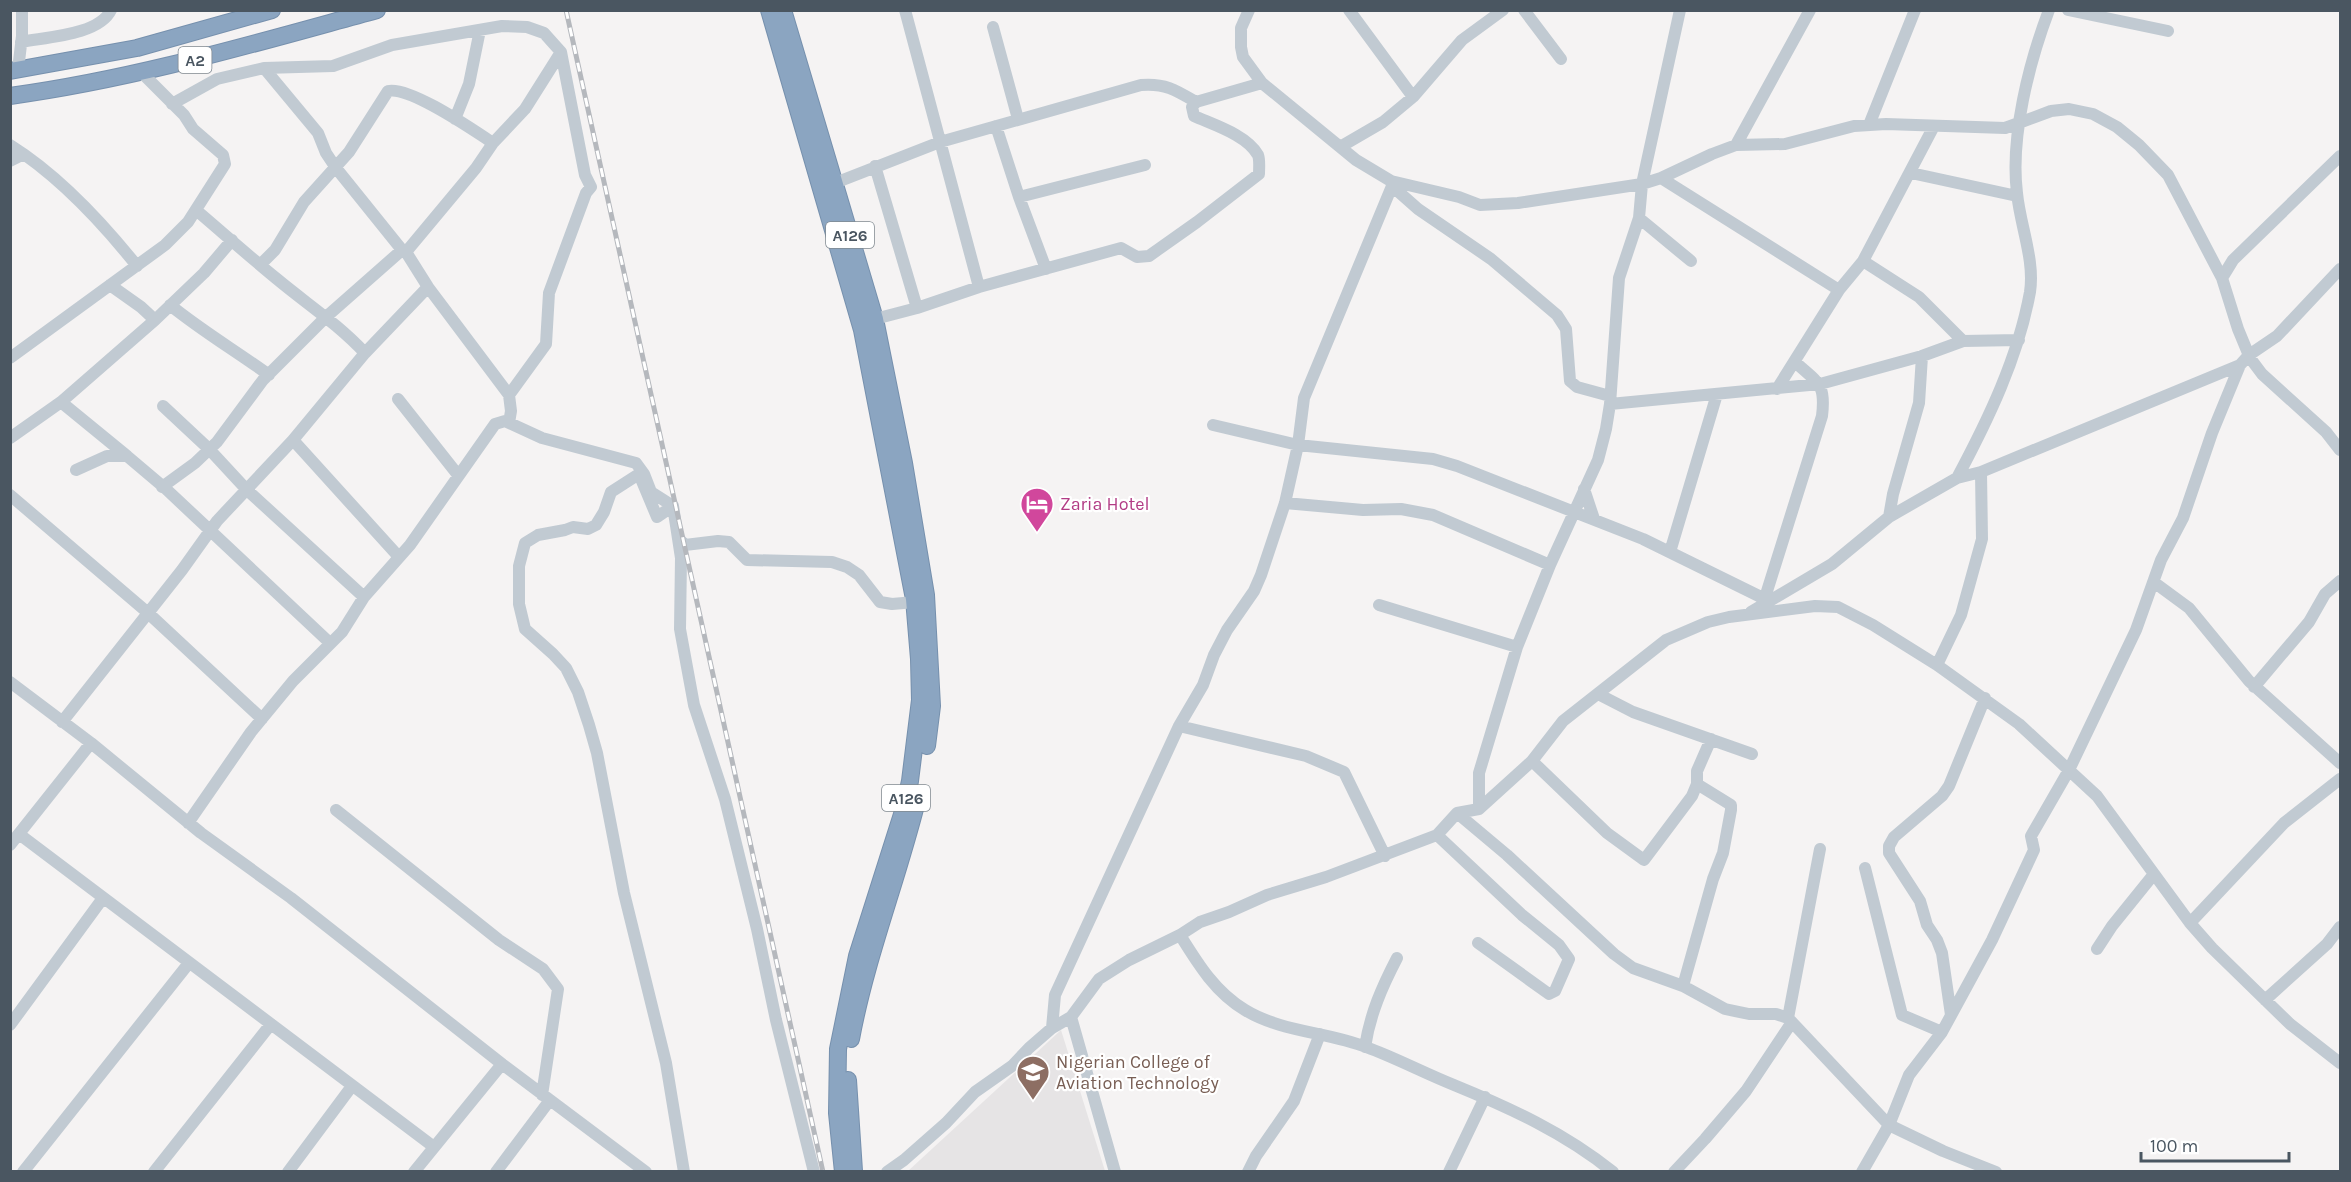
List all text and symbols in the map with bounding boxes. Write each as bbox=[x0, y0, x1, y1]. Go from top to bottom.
road number: A2 bbox=[178, 47, 212, 73]
road number: A126 bbox=[826, 222, 874, 248]
hotel icon: Zaria Hotel bbox=[1019, 486, 1055, 533]
place label: Zaria Hotel bbox=[1060, 493, 1150, 515]
road number: A126 bbox=[882, 785, 930, 811]
place label: Nigerian College of Aviation Technology bbox=[1056, 1051, 1219, 1094]
school or university icon: Nigerian College of Aviation Technology bbox=[1015, 1054, 1051, 1101]
scale bar bbox=[2141, 1125, 2290, 1163]
text: 100 m bbox=[2150, 1135, 2198, 1157]

